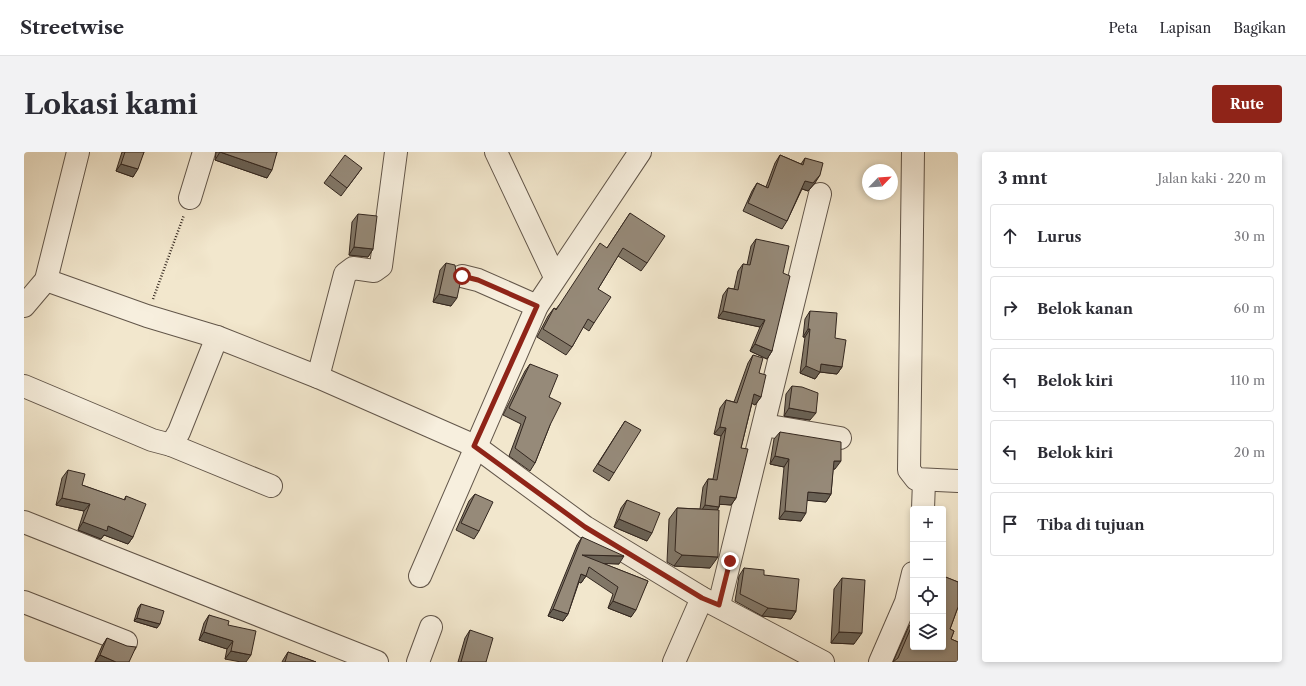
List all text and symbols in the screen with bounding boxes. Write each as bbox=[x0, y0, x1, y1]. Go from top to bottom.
text: Streetwise bbox=[20, 16, 124, 39]
text: Peta bbox=[1108, 19, 1138, 37]
text: Lapisan bbox=[1160, 19, 1211, 37]
text: Bagikan bbox=[1233, 19, 1286, 37]
button: Rute bbox=[1212, 85, 1282, 123]
text: Lokasi kami bbox=[24, 87, 198, 121]
north arrow bbox=[862, 164, 898, 200]
text: 3 mnt bbox=[998, 168, 1047, 188]
text: Jalan kaki · 220 m bbox=[1157, 170, 1266, 186]
icon: ahead bbox=[999, 225, 1021, 247]
text: Lurus bbox=[1037, 227, 1082, 246]
text: 30 m bbox=[1234, 228, 1265, 244]
route start bbox=[453, 267, 471, 285]
icon: right bbox=[999, 297, 1021, 319]
text: Belok kanan bbox=[1037, 299, 1133, 318]
text: 60 m bbox=[1234, 300, 1265, 316]
icon: left bbox=[999, 369, 1021, 391]
text: Belok kiri bbox=[1037, 371, 1113, 390]
text: 110 m bbox=[1230, 372, 1265, 388]
icon: left bbox=[999, 441, 1021, 463]
text: Belok kiri bbox=[1037, 443, 1113, 462]
text: 20 m bbox=[1234, 444, 1265, 460]
map controls bbox=[910, 506, 946, 650]
button: + bbox=[910, 506, 946, 542]
icon: arrive bbox=[999, 513, 1021, 535]
text: Tiba di tujuan bbox=[1037, 515, 1145, 534]
button: − bbox=[910, 542, 946, 578]
route end bbox=[721, 552, 739, 570]
button: locate bbox=[910, 578, 946, 614]
button: layers bbox=[910, 614, 946, 650]

